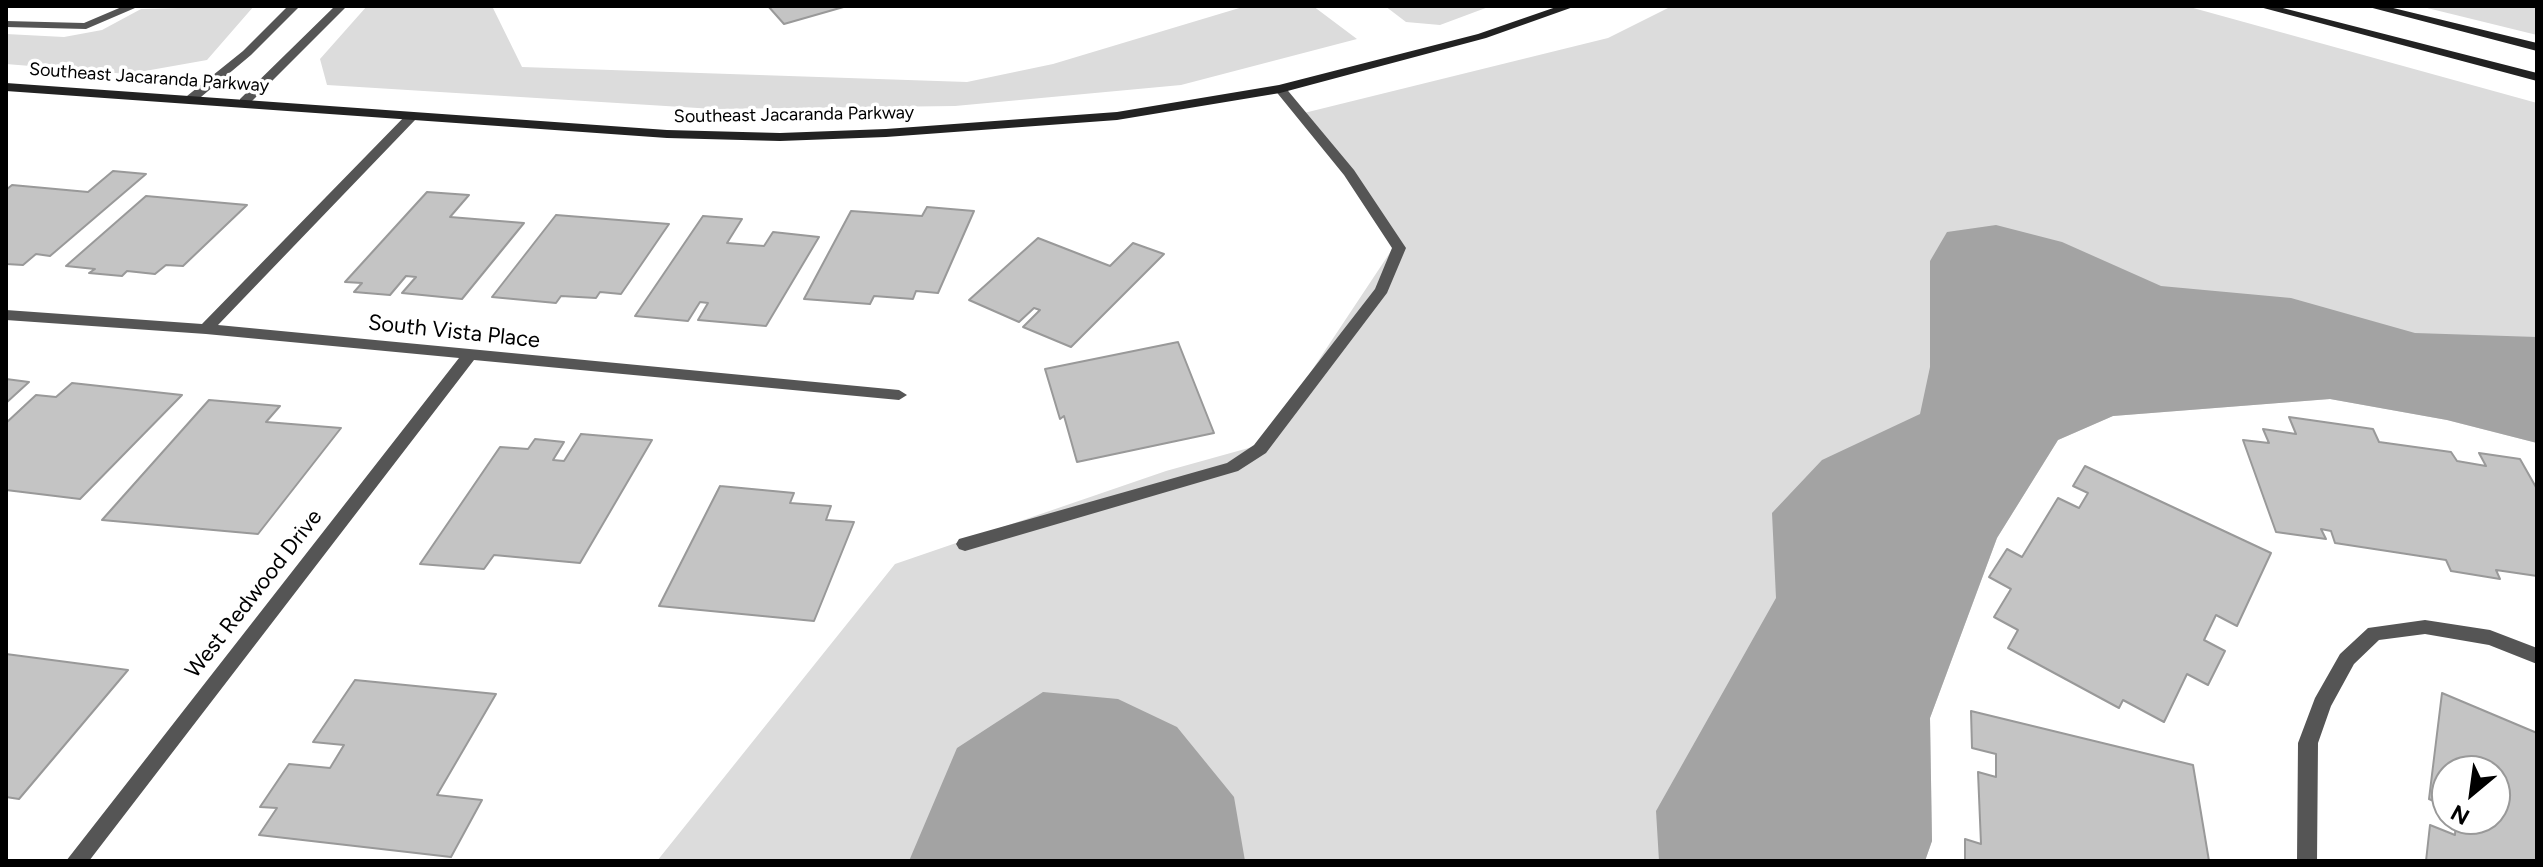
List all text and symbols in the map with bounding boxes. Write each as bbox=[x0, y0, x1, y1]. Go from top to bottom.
street label: Southeast Jacaranda Parkway bbox=[28, 59, 270, 97]
street label: Southeast Jacaranda Parkway bbox=[674, 102, 914, 128]
street label: South Vista Place bbox=[367, 310, 541, 354]
street label: West Redwood Drive bbox=[180, 504, 328, 684]
north arrow bbox=[2431, 755, 2511, 835]
text: N bbox=[2446, 799, 2474, 831]

